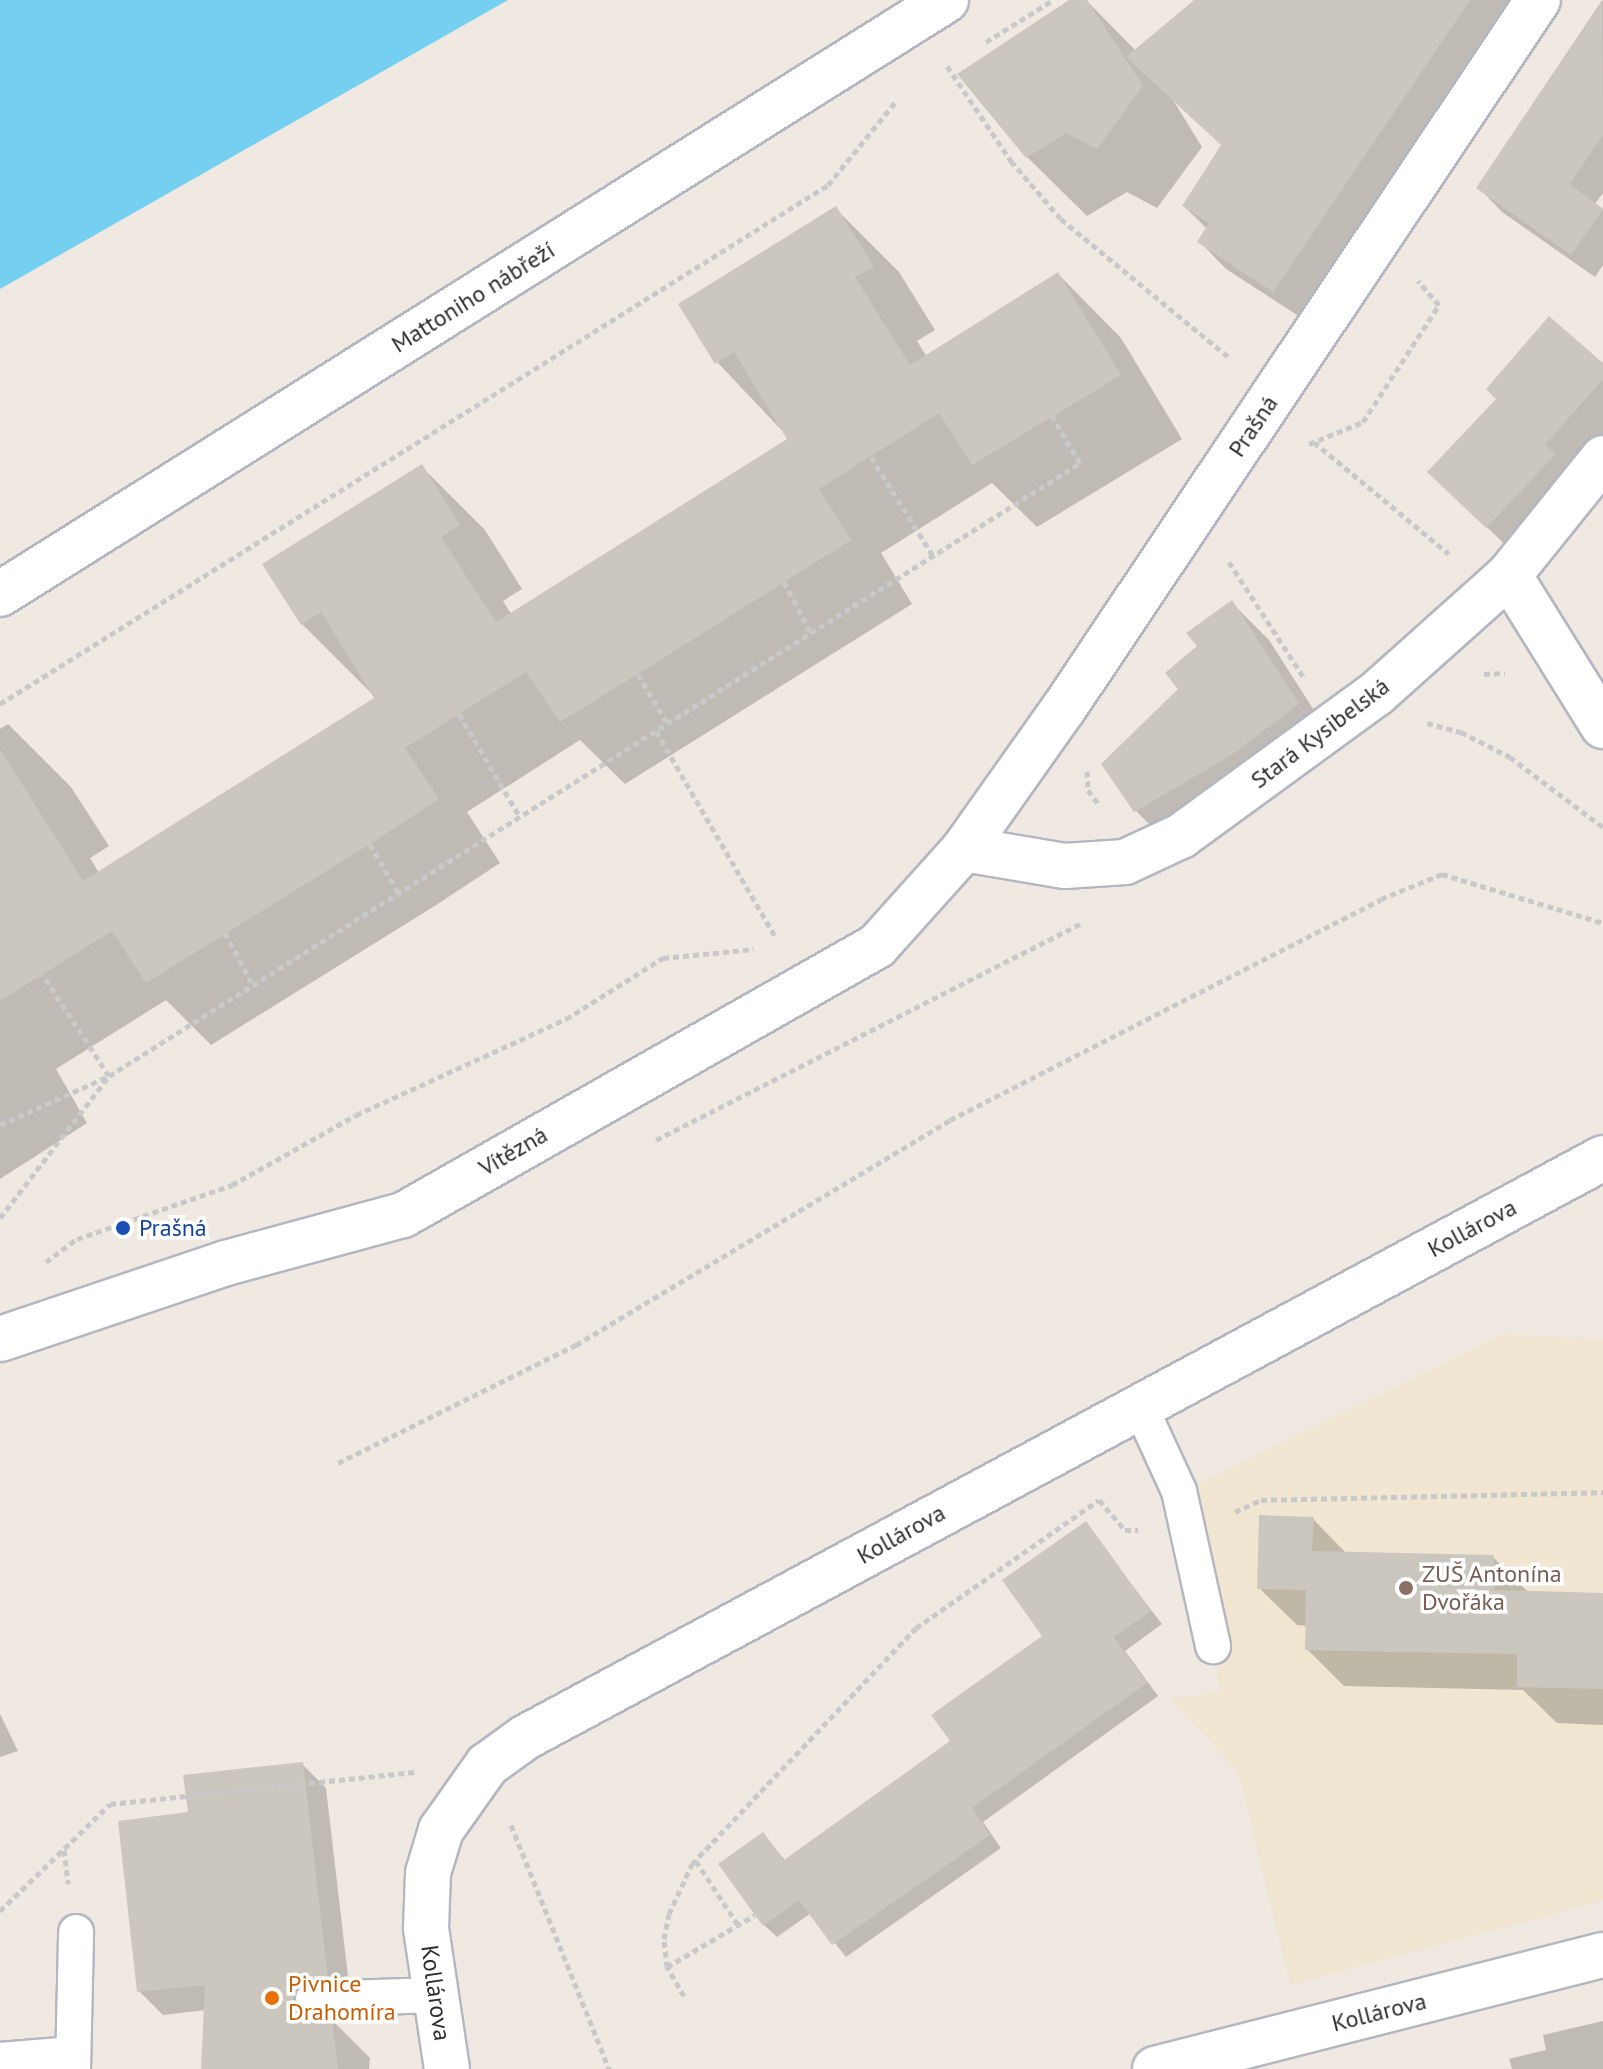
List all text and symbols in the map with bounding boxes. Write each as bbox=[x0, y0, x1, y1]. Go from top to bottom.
street label: Mattoniho nábřeží bbox=[386, 235, 560, 359]
street label: Prašná bbox=[1222, 390, 1284, 462]
street label: Stará Kysibelská bbox=[1245, 672, 1395, 794]
street label: Vítězná bbox=[474, 1120, 552, 1182]
street label: Kollárova bbox=[1423, 1193, 1521, 1263]
place label: Prašná bbox=[139, 1214, 207, 1242]
marker: Prašná bbox=[114, 1219, 132, 1237]
street label: Kollárova bbox=[852, 1498, 950, 1570]
place label: ZUŠ Antonína Dvořáka bbox=[1422, 1560, 1562, 1616]
marker: ZUŠ Antonína Dvořáka bbox=[1397, 1579, 1415, 1597]
street label: Kollárova bbox=[415, 1943, 457, 2043]
place label: Pivnice Drahomíra bbox=[288, 1970, 396, 2026]
street label: Kollárova bbox=[1329, 1986, 1429, 2038]
marker: Pivnice Drahomíra bbox=[263, 1989, 281, 2007]

